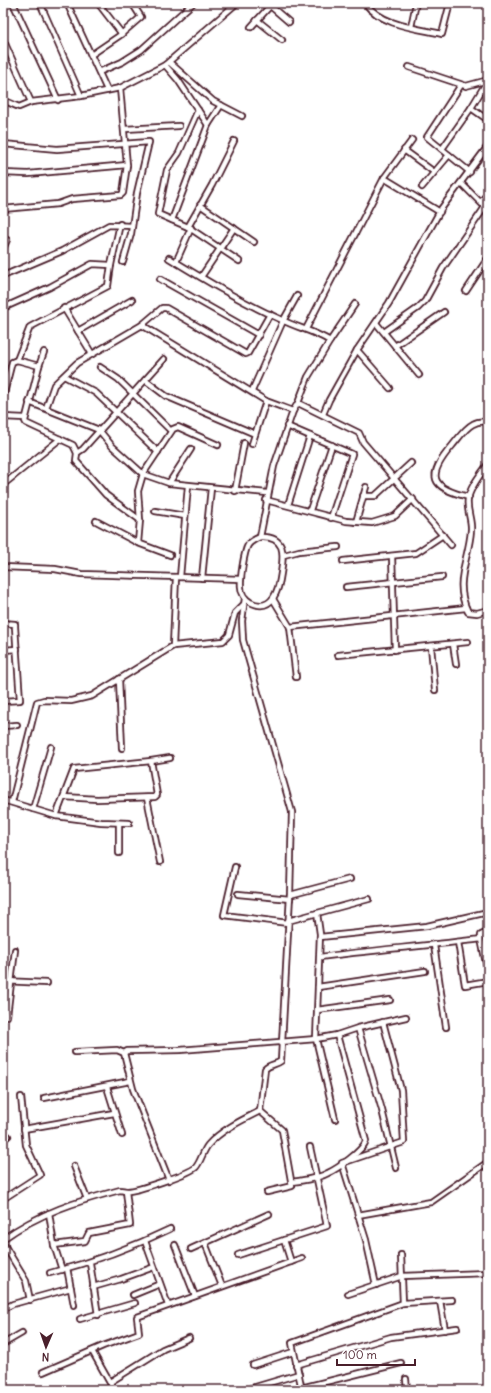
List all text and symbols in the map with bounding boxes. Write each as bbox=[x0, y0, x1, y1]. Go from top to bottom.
north arrow bbox=[26, 1327, 66, 1367]
scale bar bbox=[337, 1341, 415, 1367]
text: 100 m bbox=[343, 1347, 377, 1362]
text: N bbox=[42, 1350, 50, 1364]

